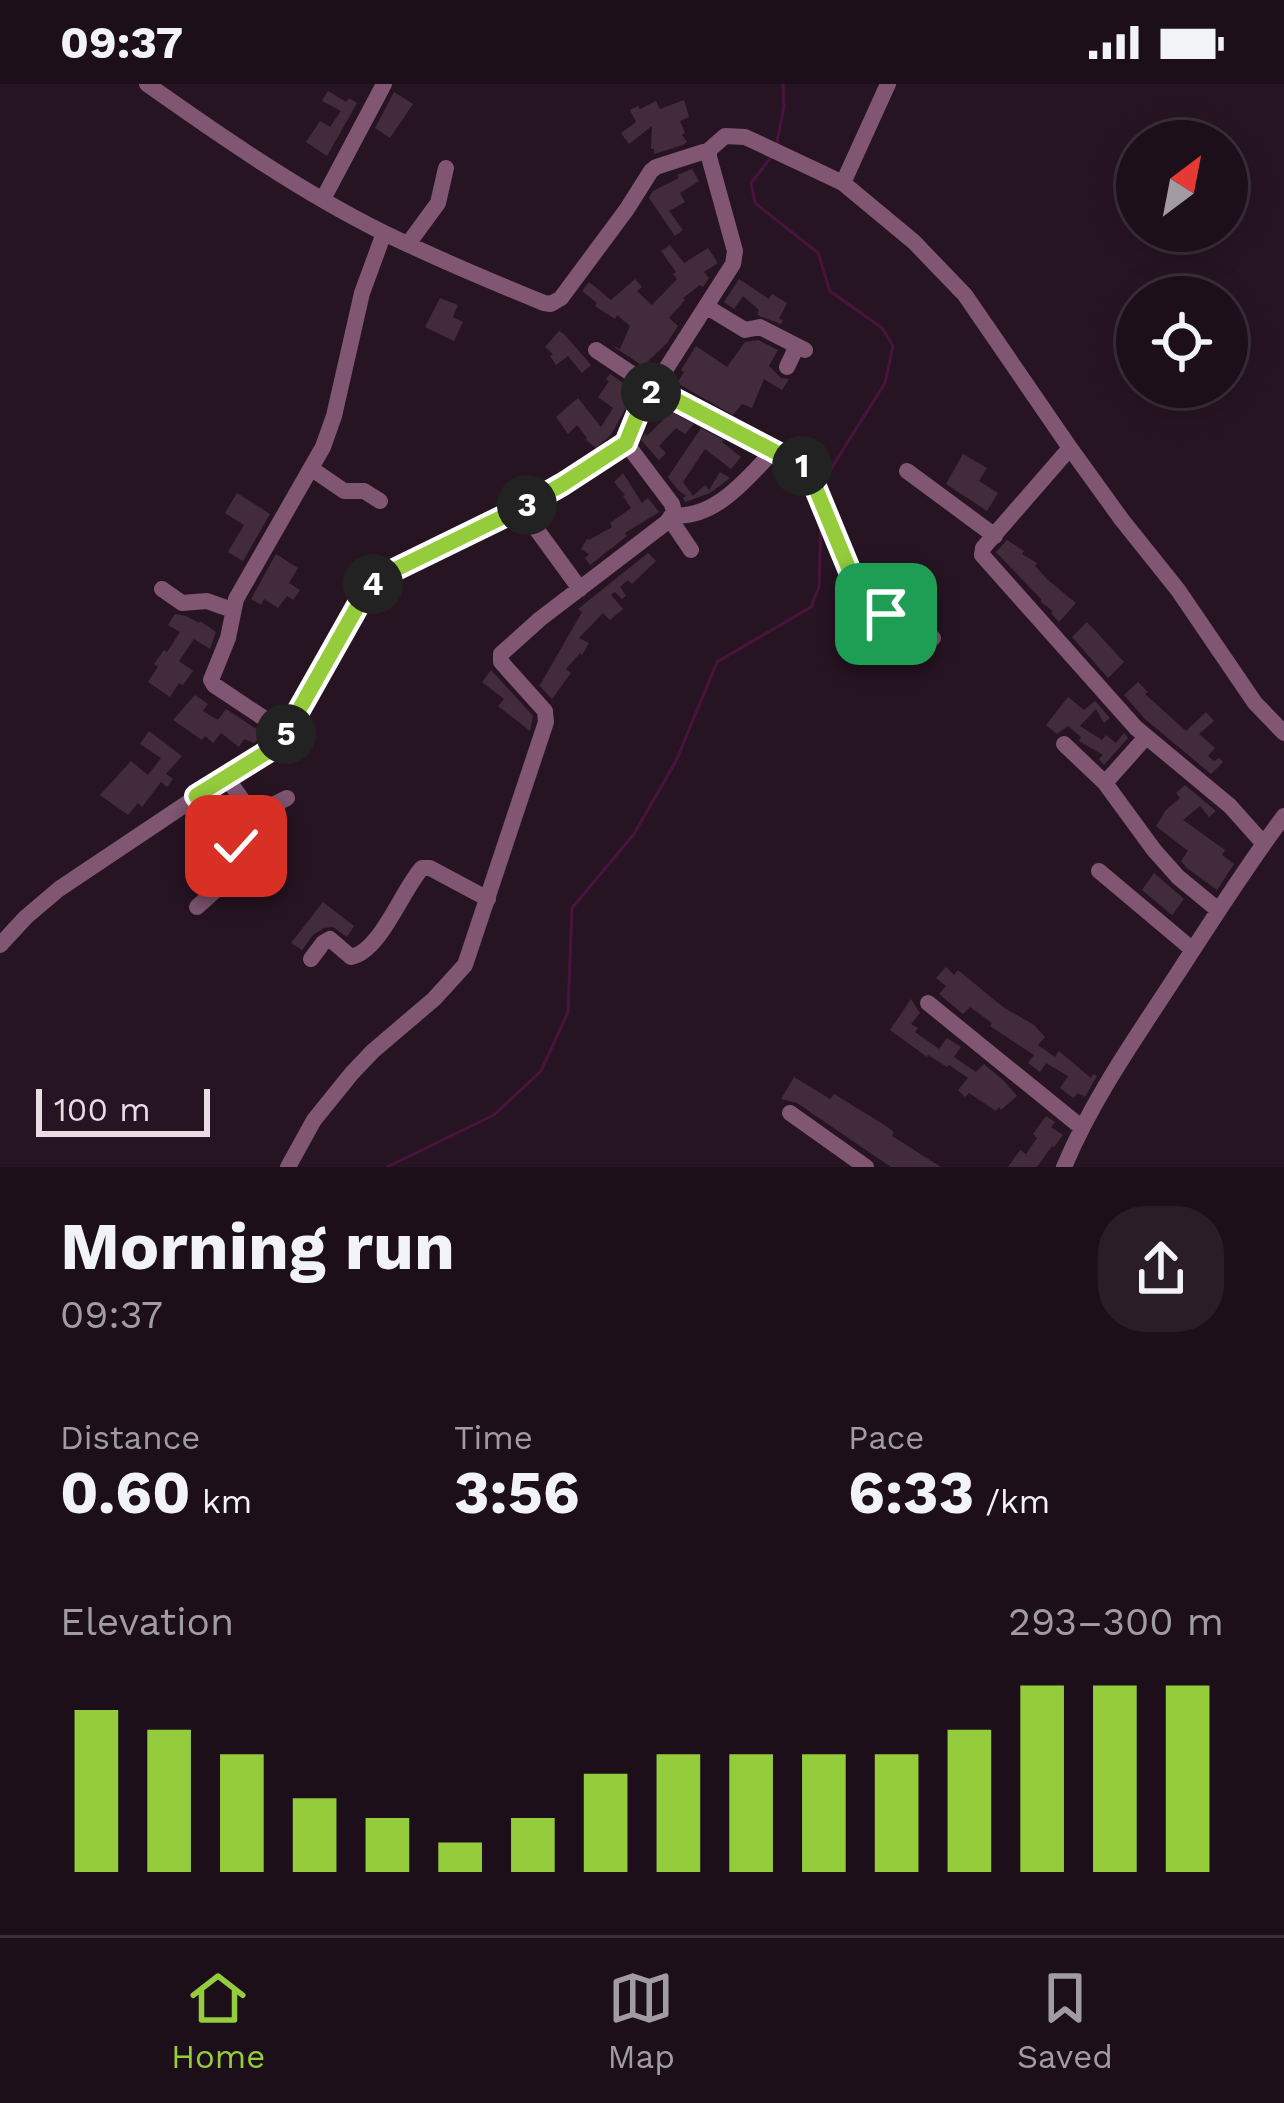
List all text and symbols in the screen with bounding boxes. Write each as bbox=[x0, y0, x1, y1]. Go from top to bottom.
text: 09:37 bbox=[60, 16, 183, 69]
north arrow bbox=[1116, 120, 1248, 252]
map controls bbox=[1116, 120, 1248, 408]
button: locate bbox=[1116, 276, 1248, 408]
pin: 2 bbox=[621, 362, 681, 422]
text: 2 bbox=[641, 372, 661, 411]
pin: 1 bbox=[772, 436, 832, 496]
text: 1 bbox=[795, 446, 809, 485]
pin: 3 bbox=[497, 475, 557, 535]
text: 3 bbox=[517, 485, 537, 524]
pin: 4 bbox=[343, 554, 403, 614]
pin bbox=[835, 563, 937, 665]
text: 4 bbox=[362, 564, 384, 603]
icon: arrive bbox=[853, 581, 919, 647]
pin: 5 bbox=[256, 704, 316, 764]
text: 5 bbox=[276, 714, 296, 753]
pin bbox=[185, 795, 287, 897]
icon: check bbox=[203, 813, 269, 879]
scale bar bbox=[36, 1083, 210, 1136]
text: 100 m bbox=[54, 1090, 151, 1129]
button: share bbox=[1098, 1206, 1224, 1332]
text: Morning run bbox=[60, 1208, 455, 1285]
text: 09:37 bbox=[60, 1292, 163, 1337]
text: Distance bbox=[60, 1418, 200, 1457]
text: Time bbox=[454, 1418, 533, 1457]
text: Pace bbox=[848, 1418, 924, 1457]
text: 0.60 bbox=[60, 1457, 191, 1528]
text: 3:56 bbox=[454, 1457, 580, 1528]
text: 6:33 bbox=[848, 1457, 974, 1528]
text: km bbox=[191, 1482, 252, 1521]
text: /km bbox=[974, 1482, 1050, 1521]
text: Elevation bbox=[60, 1599, 234, 1644]
text: 293–300 m bbox=[1008, 1599, 1224, 1644]
tab: Home bbox=[171, 1965, 265, 2076]
tab: Map bbox=[608, 1965, 675, 2076]
tab: Saved bbox=[1017, 1965, 1113, 2076]

